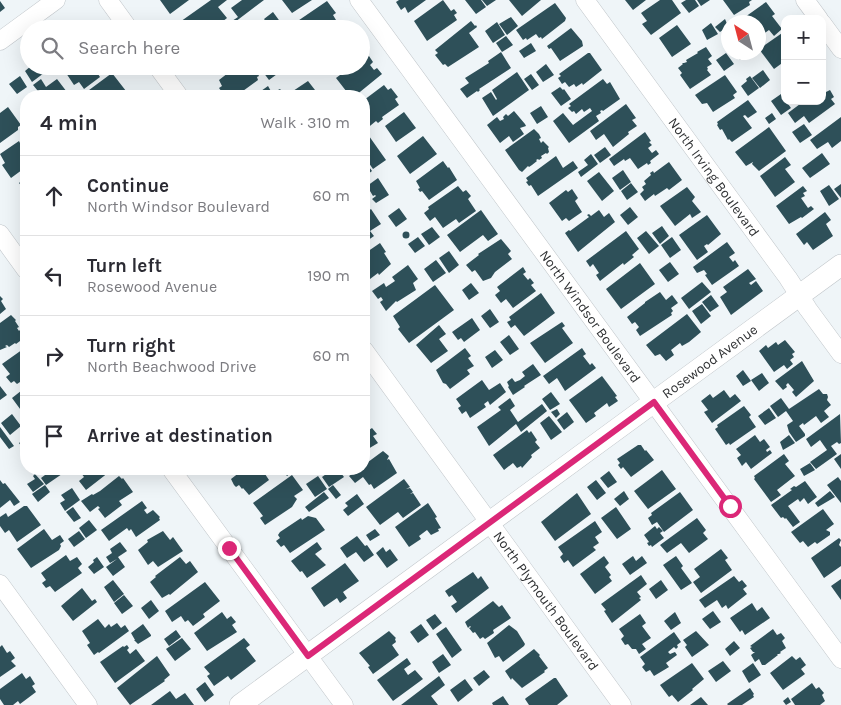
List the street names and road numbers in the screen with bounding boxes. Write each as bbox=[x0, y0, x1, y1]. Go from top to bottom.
street label: North Irving Boulevard bbox=[665, 114, 763, 240]
street label: North Windsor Boulevard bbox=[536, 247, 645, 386]
street label: Rosewood Avenue bbox=[659, 321, 761, 402]
street label: North Plymouth Boulevard bbox=[490, 528, 602, 674]

